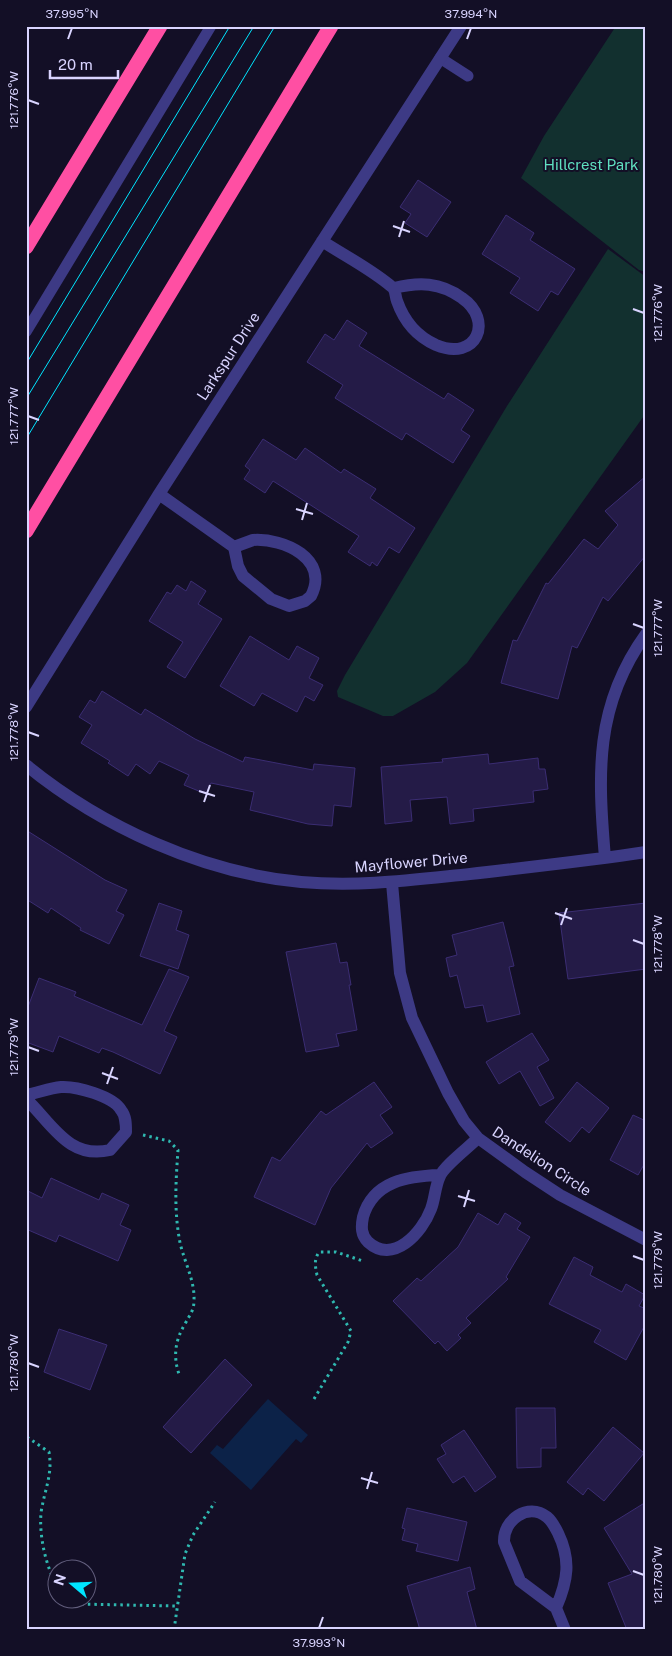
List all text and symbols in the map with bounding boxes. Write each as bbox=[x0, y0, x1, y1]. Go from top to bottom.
text: 37.995°N bbox=[46, 7, 99, 21]
text: 37.994°N bbox=[445, 7, 497, 21]
scale bar bbox=[50, 48, 118, 80]
text: 20 m bbox=[58, 56, 93, 73]
text: 121.776°W bbox=[7, 71, 21, 129]
park label: Hillcrest Park bbox=[544, 156, 638, 173]
text: 121.776°W bbox=[651, 284, 665, 342]
street label: Larkspur Drive bbox=[193, 309, 263, 403]
text: 121.777°W bbox=[7, 386, 21, 445]
text: 121.777°W bbox=[651, 598, 665, 657]
text: 121.778°W bbox=[7, 702, 21, 761]
street label: Mayflower Drive bbox=[354, 849, 468, 875]
text: 121.778°W bbox=[651, 914, 665, 973]
text: 121.779°W bbox=[7, 1018, 21, 1076]
street label: Dandelion Circle bbox=[489, 1123, 595, 1199]
text: 121.779°W bbox=[651, 1231, 665, 1289]
text: 121.780°W bbox=[7, 1333, 21, 1392]
text: 121.780°W bbox=[651, 1545, 665, 1604]
north arrow bbox=[48, 1558, 98, 1608]
text: N bbox=[50, 1572, 69, 1588]
text: 37.993°N bbox=[293, 1636, 345, 1650]

